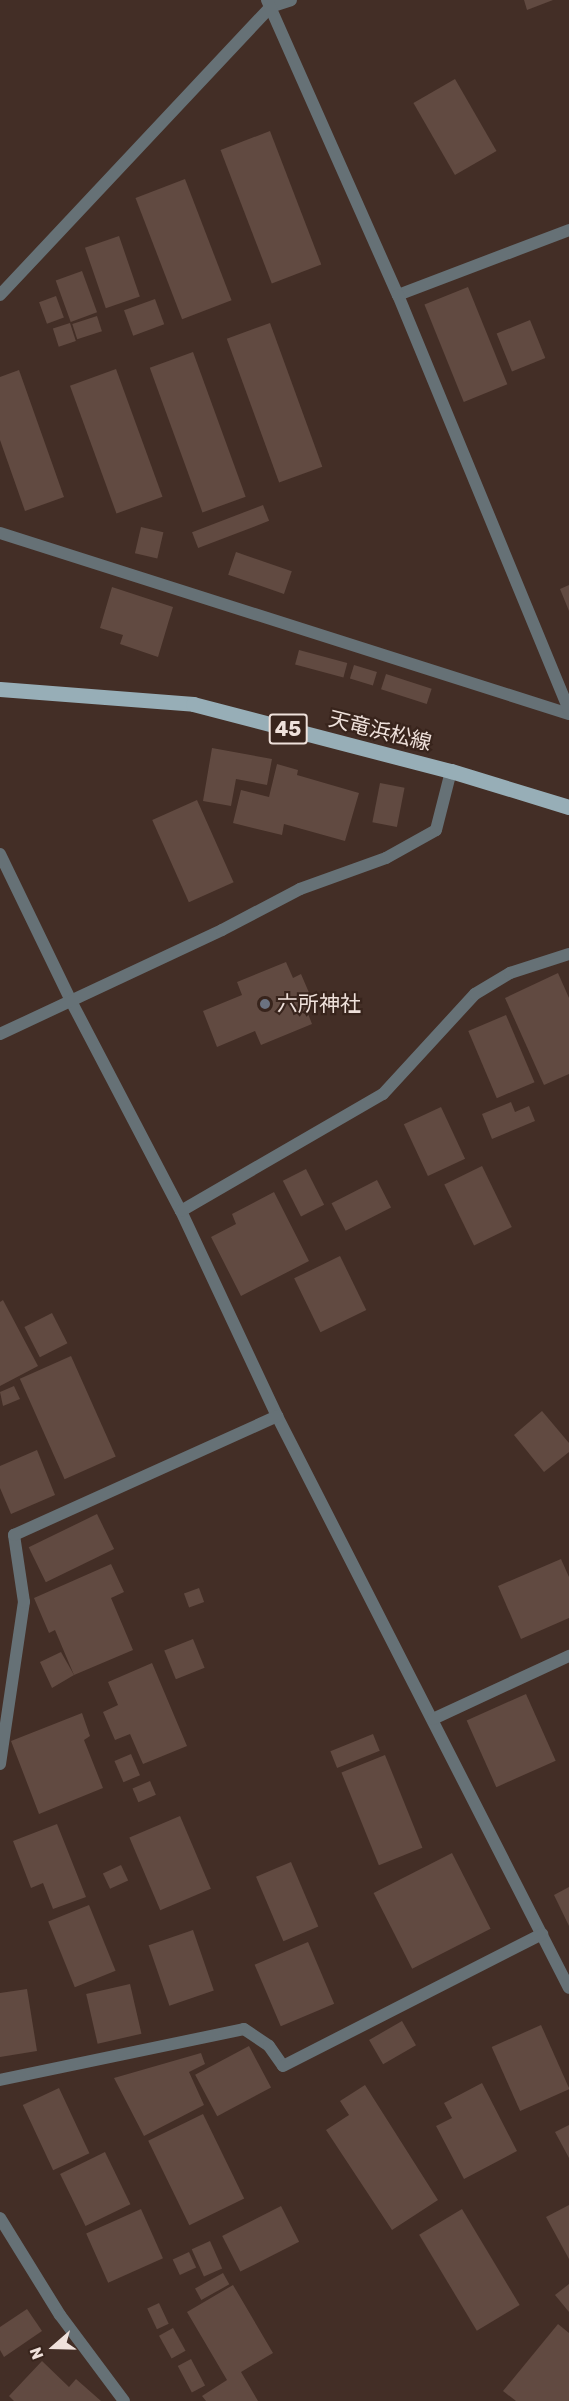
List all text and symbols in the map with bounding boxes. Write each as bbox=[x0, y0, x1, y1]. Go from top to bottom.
street label: 天竜浜松線 bbox=[326, 706, 434, 756]
road number: 45 bbox=[268, 712, 308, 746]
place label: 六所神社 bbox=[277, 991, 361, 1017]
marker: 六所神社 bbox=[258, 997, 272, 1011]
north arrow bbox=[24, 2317, 84, 2377]
text: N bbox=[26, 2345, 48, 2362]

